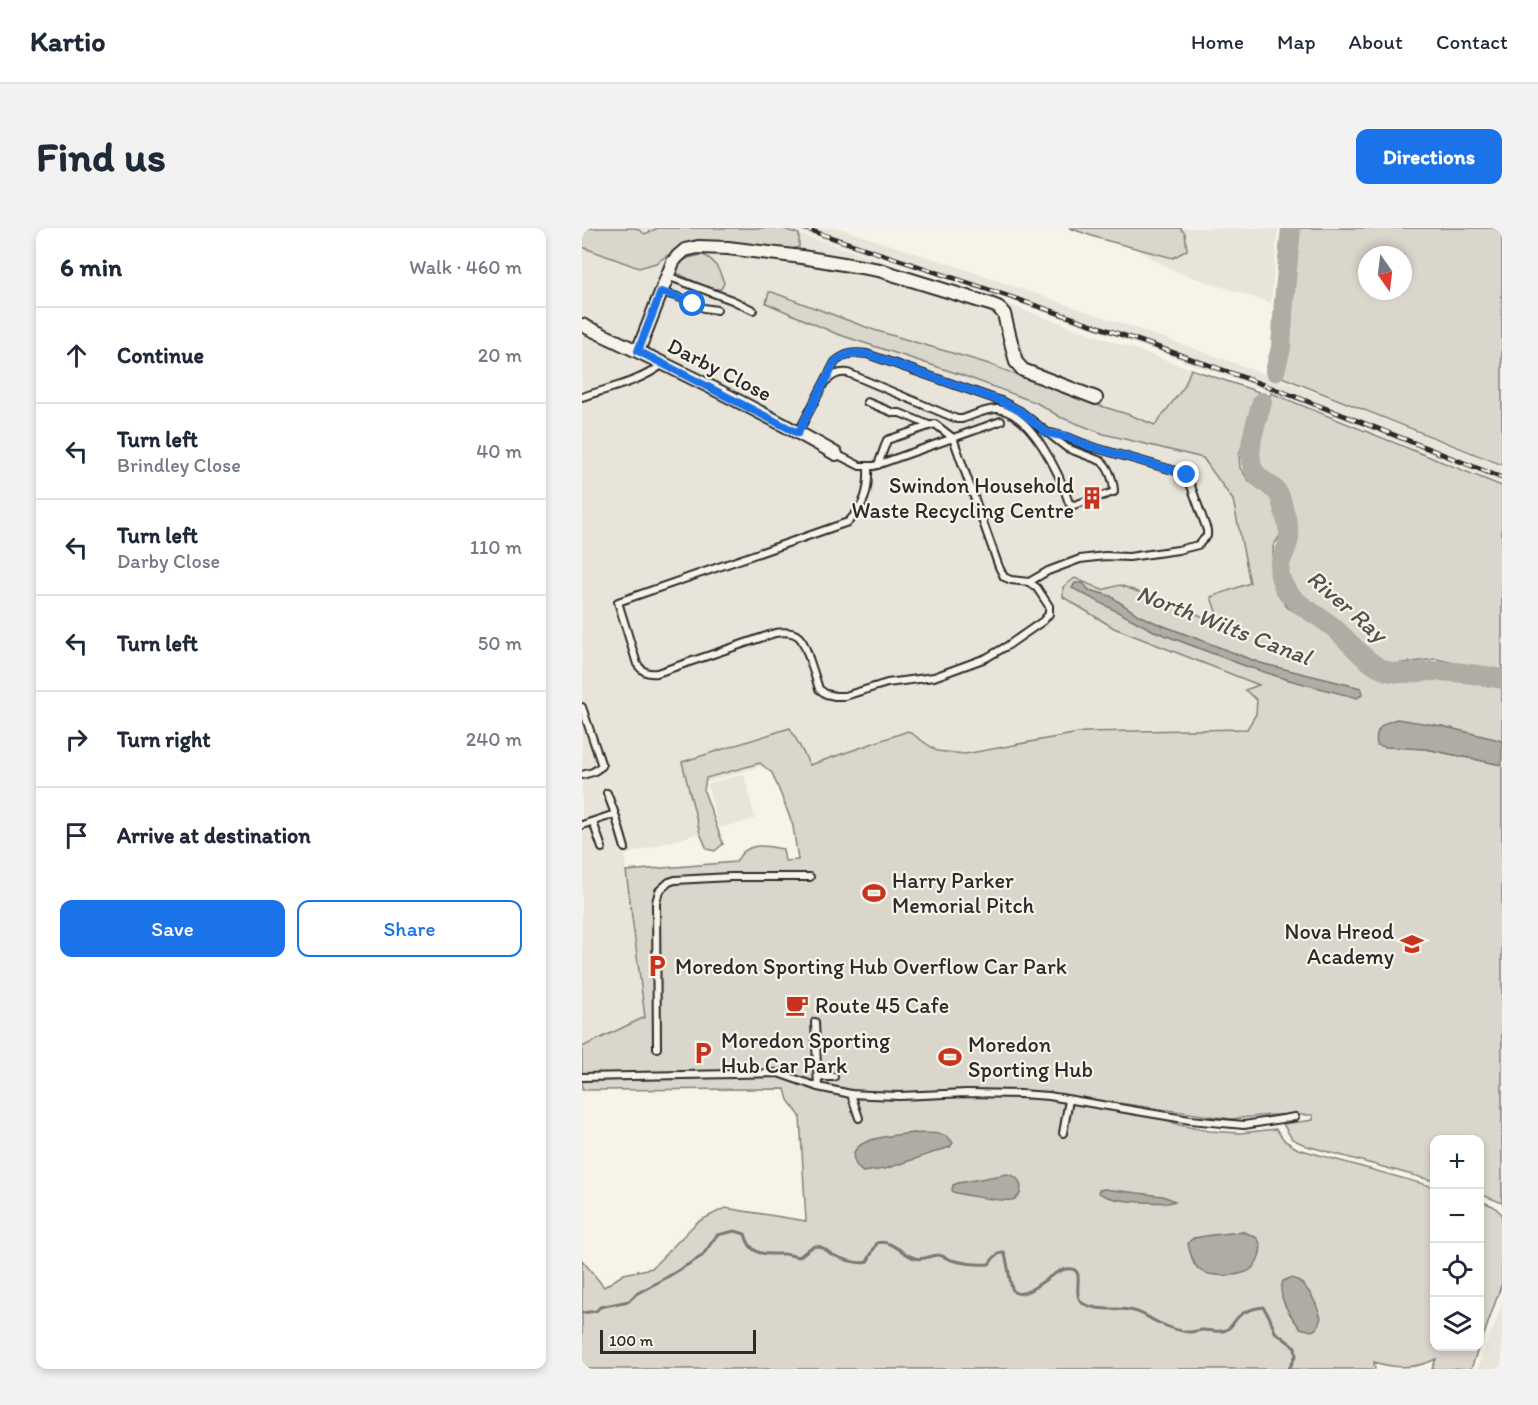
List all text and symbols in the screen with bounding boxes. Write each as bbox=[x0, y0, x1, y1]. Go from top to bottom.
text: Kartio bbox=[30, 24, 105, 58]
text: Home bbox=[1191, 29, 1244, 54]
text: Map bbox=[1277, 29, 1316, 54]
text: About bbox=[1349, 29, 1403, 54]
text: Contact bbox=[1436, 29, 1508, 54]
button: Directions bbox=[1356, 129, 1502, 184]
text: Find us bbox=[36, 131, 166, 182]
north arrow bbox=[1358, 246, 1412, 300]
text: 6 min bbox=[60, 251, 122, 283]
text: Walk · 460 m bbox=[409, 255, 522, 279]
route start bbox=[679, 290, 705, 316]
street label: Darby Close bbox=[663, 332, 776, 407]
icon: ahead bbox=[60, 339, 93, 372]
text: Continue bbox=[117, 342, 204, 369]
text: 20 m bbox=[478, 343, 522, 367]
text: Turn left bbox=[117, 426, 198, 453]
icon: left bbox=[60, 435, 93, 468]
text: 40 m bbox=[476, 439, 522, 463]
text: Brindley Close bbox=[117, 453, 241, 477]
route end bbox=[1173, 461, 1199, 487]
place label: Swindon Household Waste Recycling Centre bbox=[852, 472, 1074, 524]
building icon: Swindon Household Waste Recycling Centre bbox=[1079, 485, 1105, 511]
text: Turn left bbox=[117, 522, 198, 549]
icon: left bbox=[60, 531, 93, 564]
text: 110 m bbox=[470, 535, 522, 559]
text: Darby Close bbox=[117, 549, 220, 573]
water label: River Ray bbox=[1301, 563, 1395, 650]
water label: North Wilts Canal bbox=[1133, 578, 1318, 672]
icon: left bbox=[60, 627, 93, 660]
text: Turn left bbox=[117, 630, 198, 657]
text: 50 m bbox=[478, 631, 522, 655]
icon: right bbox=[60, 723, 93, 756]
text: Turn right bbox=[117, 726, 211, 753]
text: 240 m bbox=[466, 727, 522, 751]
icon: arrive bbox=[60, 819, 93, 852]
text: Arrive at destination bbox=[117, 822, 311, 849]
place label: Harry Parker Memorial Pitch bbox=[892, 867, 1034, 919]
sports icon: Harry Parker Memorial Pitch bbox=[861, 880, 887, 906]
button: Save bbox=[60, 900, 285, 957]
button: Share bbox=[297, 900, 522, 957]
place label: Nova Hreod Academy bbox=[1285, 918, 1395, 970]
school or university icon: Nova Hreod Academy bbox=[1399, 931, 1425, 957]
parking icon: Moredon Sporting Hub Overflow Car Park bbox=[644, 953, 670, 979]
place label: Moredon Sporting Hub Overflow Car Park bbox=[675, 953, 1067, 980]
cafe icon: Route 45 Cafe bbox=[784, 992, 810, 1018]
place label: Route 45 Cafe bbox=[815, 992, 949, 1019]
place label: Moredon Sporting Hub Car Park bbox=[721, 1027, 891, 1079]
place label: Moredon Sporting Hub bbox=[968, 1031, 1093, 1083]
parking icon: Moredon Sporting Hub Car Park bbox=[690, 1040, 716, 1066]
sports icon: Moredon Sporting Hub bbox=[937, 1044, 963, 1070]
map controls bbox=[1430, 1135, 1484, 1351]
button: + bbox=[1430, 1135, 1484, 1189]
button: − bbox=[1430, 1189, 1484, 1243]
button: locate bbox=[1430, 1243, 1484, 1297]
button: layers bbox=[1430, 1297, 1484, 1351]
scale bar bbox=[600, 1327, 756, 1354]
text: 100 m bbox=[609, 1331, 653, 1350]

